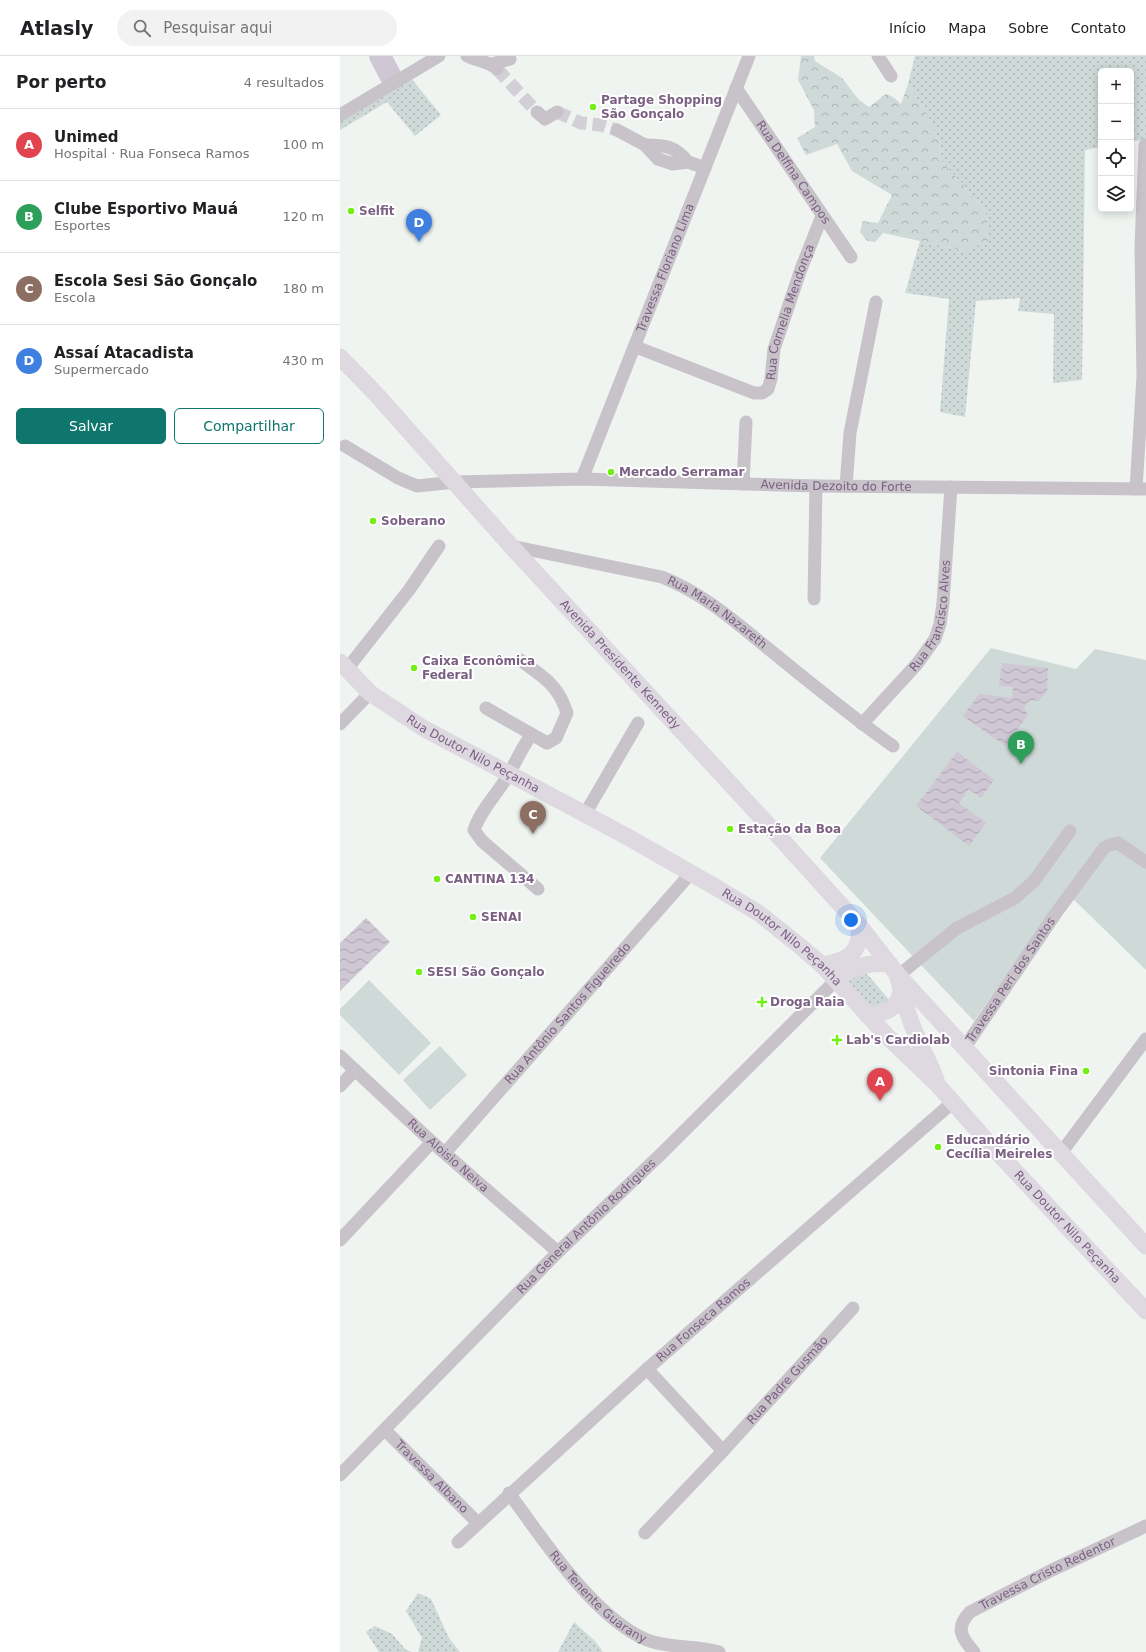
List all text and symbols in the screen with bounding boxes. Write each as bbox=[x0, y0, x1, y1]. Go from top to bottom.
search box bbox=[117, 10, 397, 46]
text: Atlasly bbox=[20, 17, 93, 39]
icon: search bbox=[131, 17, 153, 39]
text: Pesquisar aqui bbox=[163, 19, 272, 37]
text: Início bbox=[889, 20, 926, 36]
text: Mapa bbox=[948, 20, 986, 36]
text: Sobre bbox=[1008, 20, 1049, 36]
text: Contato bbox=[1071, 20, 1126, 36]
map controls bbox=[1098, 68, 1134, 212]
button: + bbox=[1098, 68, 1134, 104]
text: Por perto bbox=[16, 72, 106, 92]
text: 4 resultados bbox=[244, 75, 324, 90]
place label: Partage Shopping São Gonçalo bbox=[601, 93, 722, 121]
marker: Partage Shopping São Gonçalo bbox=[588, 102, 598, 112]
button: − bbox=[1098, 104, 1134, 140]
street label: Rua Delfina Campos bbox=[753, 118, 833, 227]
text: Unimed bbox=[54, 128, 119, 146]
text: A bbox=[24, 137, 34, 152]
text: 100 m bbox=[282, 137, 324, 152]
button: locate bbox=[1098, 140, 1134, 176]
text: Hospital · Rua Fonseca Ramos bbox=[54, 146, 250, 161]
button: layers bbox=[1098, 176, 1134, 212]
text: Clube Esportivo Mauá bbox=[54, 200, 238, 218]
street label: Travessa Floriano Lima bbox=[633, 201, 697, 335]
place label: Selfit bbox=[359, 204, 395, 218]
marker: Selfit bbox=[346, 206, 356, 216]
text: B bbox=[24, 209, 34, 224]
text: 120 m bbox=[282, 209, 324, 224]
pin: D bbox=[406, 209, 432, 242]
text: Esportes bbox=[54, 218, 110, 233]
street label: Rua Cornelia Mendonça bbox=[764, 242, 817, 381]
text: Escola Sesi São Gonçalo bbox=[54, 272, 257, 290]
text: C bbox=[24, 281, 34, 296]
text: 180 m bbox=[282, 281, 324, 296]
text: Escola bbox=[54, 290, 96, 305]
text: Assaí Atacadista bbox=[54, 344, 194, 362]
text: D bbox=[24, 353, 34, 368]
text: 430 m bbox=[282, 353, 324, 368]
text: Supermercado bbox=[54, 362, 149, 377]
button: Salvar bbox=[16, 408, 166, 444]
button: Compartilhar bbox=[174, 408, 324, 444]
place label: Mercado Serramar bbox=[619, 465, 745, 479]
marker: Mercado Serramar bbox=[606, 467, 616, 477]
street label: Avenida Dezoito do Forte bbox=[760, 477, 912, 494]
place label: Soberano bbox=[381, 514, 445, 528]
marker: Soberano bbox=[368, 516, 378, 526]
street label: Rua Francisco Alves bbox=[907, 559, 953, 675]
street label: Rua Maria Nazareth bbox=[665, 573, 770, 652]
street label: Avenida Presidente Kennedy bbox=[557, 597, 683, 732]
place label: Caixa Econômica Federal bbox=[422, 654, 535, 682]
marker: Caixa Econômica Federal bbox=[409, 663, 419, 673]
street label: Rua Doutor Nilo Peçanha bbox=[404, 712, 542, 796]
pin: B bbox=[1008, 731, 1034, 764]
pin: C bbox=[520, 801, 546, 834]
place label: Estação da Boa bbox=[738, 822, 841, 836]
marker: Estação da Boa bbox=[725, 824, 735, 834]
place label: CANTINA 134 bbox=[445, 872, 534, 886]
marker: CANTINA 134 bbox=[432, 874, 442, 884]
street label: Rua Doutor Nilo Peçanha bbox=[719, 886, 845, 989]
place label: SENAI bbox=[481, 910, 522, 924]
your location bbox=[841, 910, 861, 930]
marker: SENAI bbox=[468, 912, 478, 922]
street label: Travessa Peri dos Santos bbox=[962, 915, 1058, 1046]
street label: Rua Antônio Santos Figueiredo bbox=[502, 940, 634, 1087]
place label: SESI São Gonçalo bbox=[427, 965, 545, 979]
marker: SESI São Gonçalo bbox=[414, 967, 424, 977]
place label: Droga Raia bbox=[770, 995, 845, 1009]
marker: Droga Raia bbox=[757, 997, 767, 1007]
place label: Lab's Cardiolab bbox=[846, 1033, 950, 1047]
marker: Lab's Cardiolab bbox=[831, 1034, 843, 1046]
place label: Sintonia Fina bbox=[989, 1064, 1078, 1078]
marker: Sintonia Fina bbox=[1081, 1066, 1091, 1076]
pin: A bbox=[867, 1068, 893, 1101]
street label: Rua Aloisio Neiva bbox=[405, 1116, 492, 1195]
place label: Educandário Cecília Meireles bbox=[946, 1133, 1052, 1161]
marker: Educandário Cecília Meireles bbox=[933, 1142, 943, 1152]
street label: Rua General Antônio Rodrigues bbox=[514, 1156, 659, 1297]
street label: Rua Doutor Nilo Peçanha bbox=[1011, 1168, 1123, 1286]
street label: Rua Fonseca Ramos bbox=[653, 1275, 753, 1365]
street label: Rua Padre Gusmão bbox=[744, 1333, 831, 1427]
street label: Travessa Albano bbox=[392, 1437, 471, 1516]
street label: Travessa Cristo Redentor bbox=[976, 1534, 1118, 1613]
street label: Rua Tenente Guarany bbox=[547, 1548, 649, 1646]

